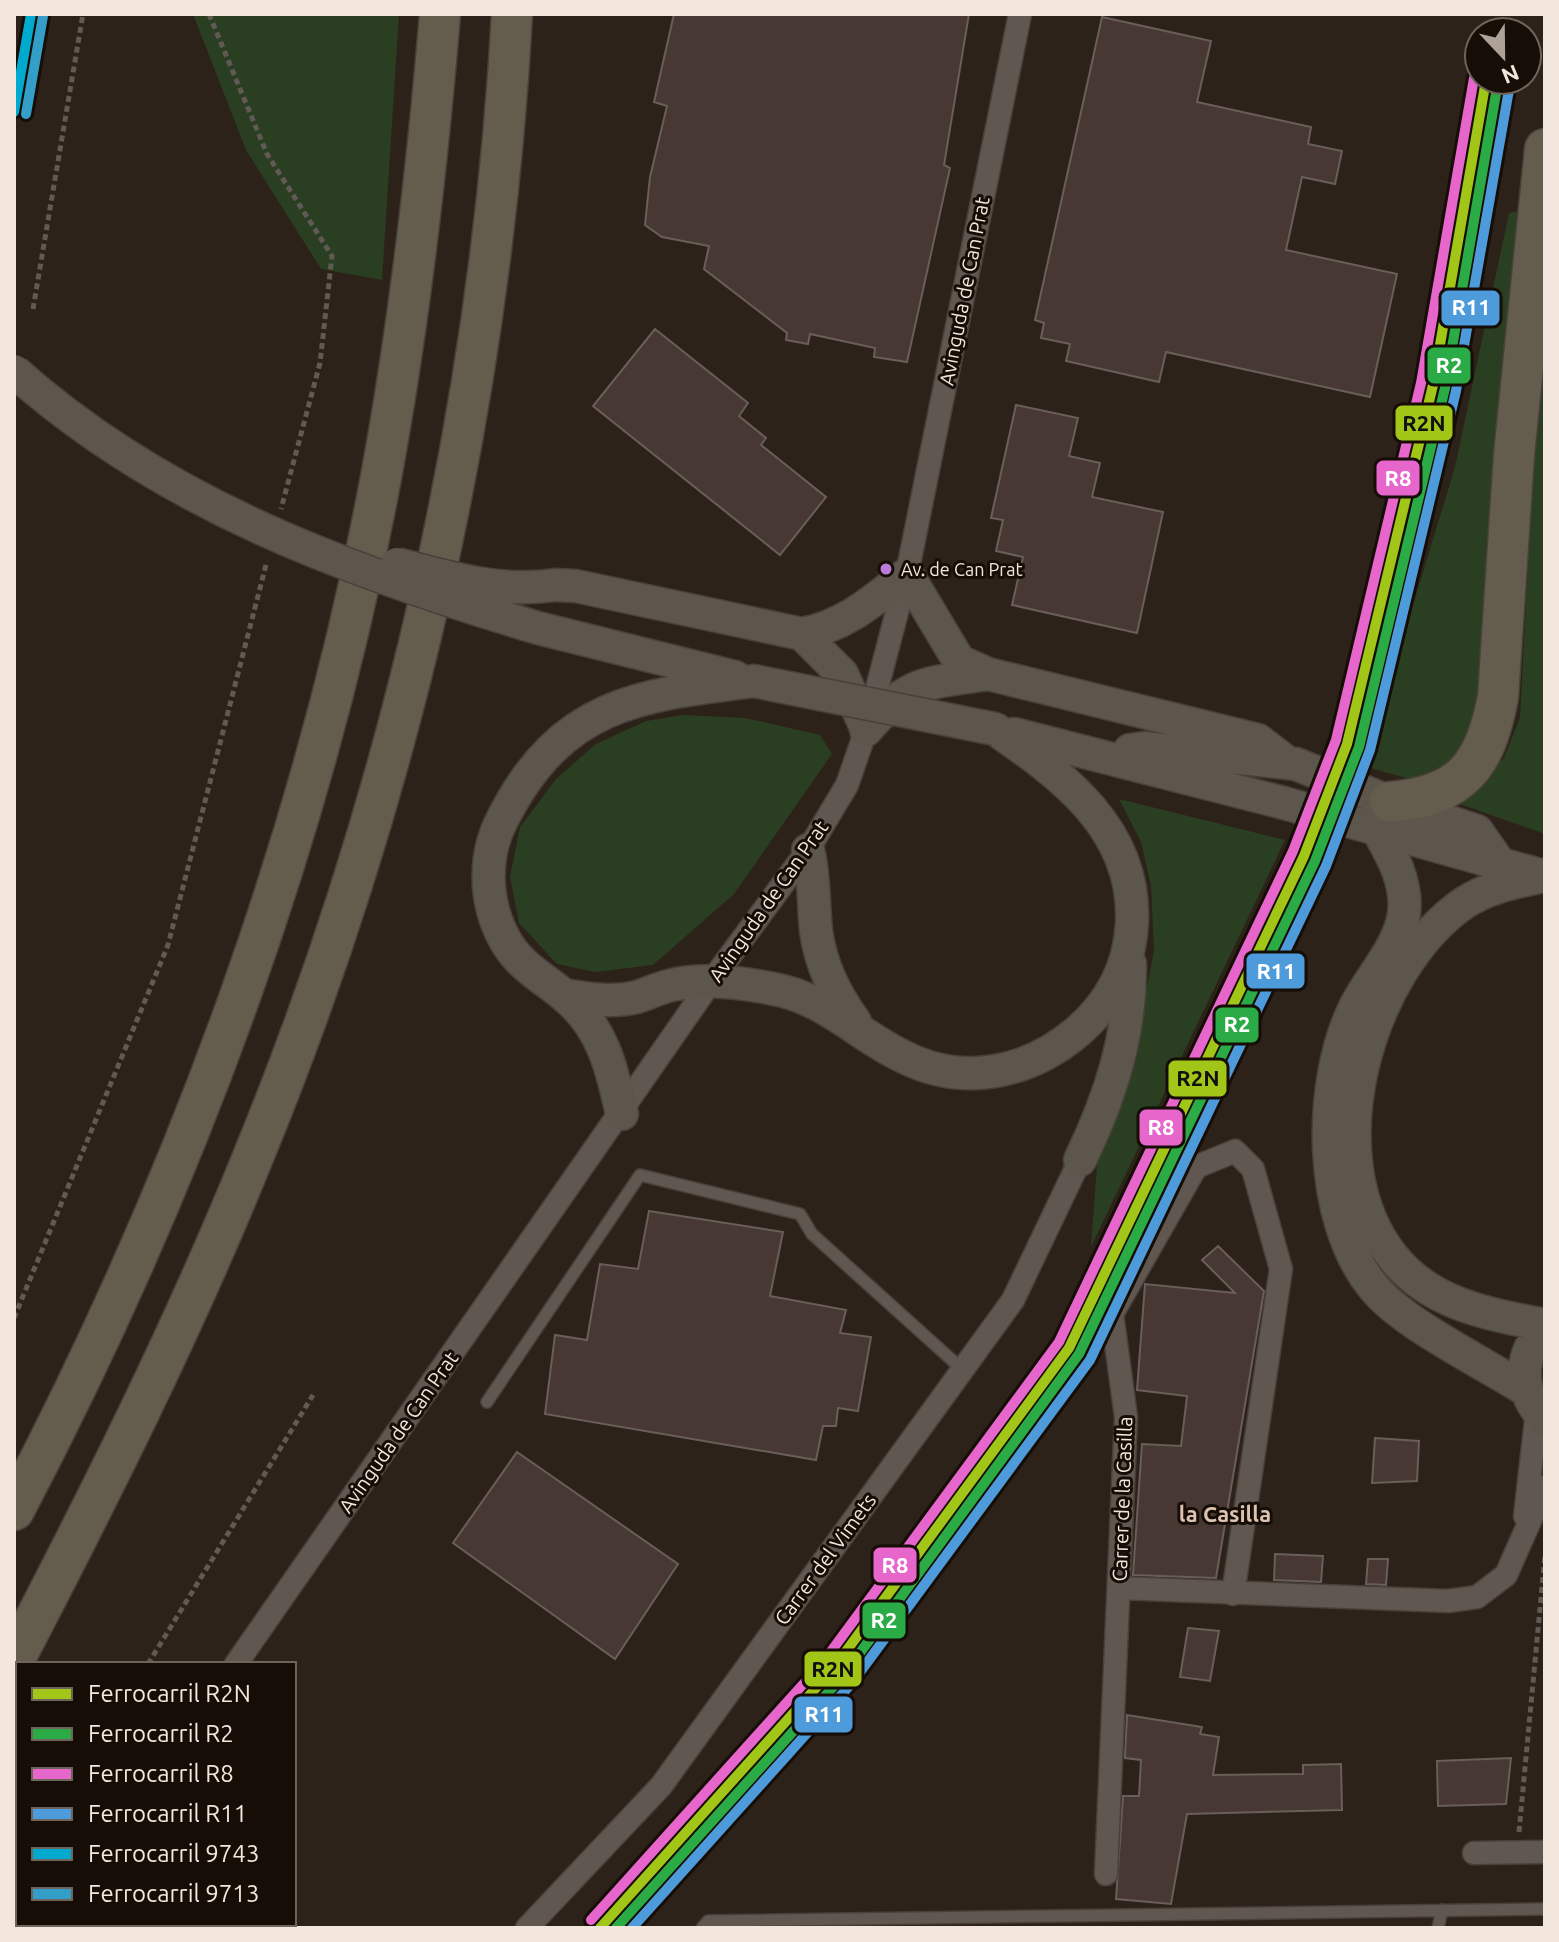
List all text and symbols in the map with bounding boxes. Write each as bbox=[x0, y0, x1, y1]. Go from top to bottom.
north arrow bbox=[1463, 16, 1543, 96]
text: N bbox=[1498, 60, 1523, 90]
street label: Avinguda de Can Prat bbox=[934, 195, 994, 387]
line badge: R11 bbox=[1440, 289, 1501, 327]
text: R11 bbox=[1451, 294, 1491, 319]
line badge: R2 bbox=[1426, 346, 1472, 385]
text: R2 bbox=[1436, 352, 1462, 377]
line badge: R2N bbox=[1394, 404, 1454, 442]
text: R2N bbox=[1402, 410, 1446, 435]
line badge: R8 bbox=[1375, 459, 1421, 497]
text: R8 bbox=[1385, 465, 1411, 490]
place label: Av. de Can Prat bbox=[901, 559, 1022, 579]
marker: Av. de Can Prat bbox=[878, 561, 894, 577]
street label: Avinguda de Can Prat bbox=[704, 816, 833, 986]
line badge: R11 bbox=[1245, 952, 1306, 990]
text: R11 bbox=[1256, 958, 1296, 983]
line badge: R2 bbox=[1214, 1006, 1260, 1044]
text: R2 bbox=[1224, 1011, 1250, 1036]
line badge: R2N bbox=[1167, 1059, 1228, 1098]
text: R2N bbox=[1176, 1065, 1220, 1090]
line badge: R8 bbox=[1138, 1108, 1184, 1147]
text: R8 bbox=[1148, 1114, 1174, 1139]
street label: Avinguda de Can Prat bbox=[334, 1347, 463, 1517]
street label: Carrer de la Casilla bbox=[1108, 1416, 1136, 1582]
street label: Carrer del Vimets bbox=[770, 1489, 880, 1629]
district label: la Casilla bbox=[1179, 1501, 1271, 1526]
line badge: R8 bbox=[872, 1546, 918, 1584]
text: R8 bbox=[882, 1552, 908, 1577]
line badge: R2 bbox=[861, 1601, 907, 1640]
text: R2 bbox=[871, 1607, 897, 1632]
line badge: R2N bbox=[803, 1650, 863, 1688]
text: R2N bbox=[811, 1656, 855, 1681]
legend bbox=[16, 1662, 296, 1926]
text: Ferrocarril R2N bbox=[88, 1680, 251, 1707]
line badge: R11 bbox=[793, 1695, 854, 1734]
text: R11 bbox=[804, 1701, 844, 1726]
text: Ferrocarril R2 bbox=[88, 1720, 234, 1747]
text: Ferrocarril R8 bbox=[88, 1760, 234, 1787]
text: Ferrocarril R11 bbox=[88, 1800, 247, 1827]
text: Ferrocarril 9743 bbox=[88, 1840, 259, 1867]
text: Ferrocarril 9713 bbox=[88, 1880, 259, 1907]

